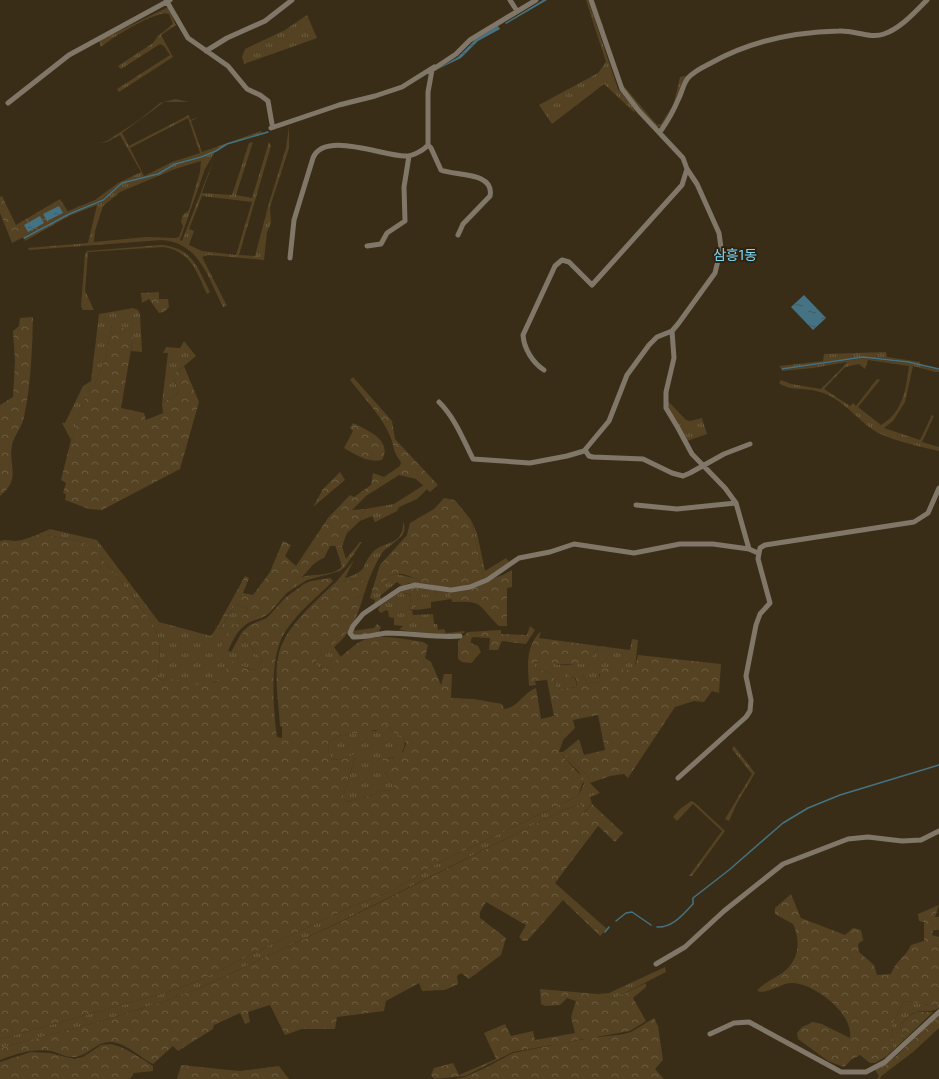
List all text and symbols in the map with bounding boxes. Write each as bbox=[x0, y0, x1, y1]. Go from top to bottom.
district label: 삼흥1동 bbox=[713, 246, 757, 263]

